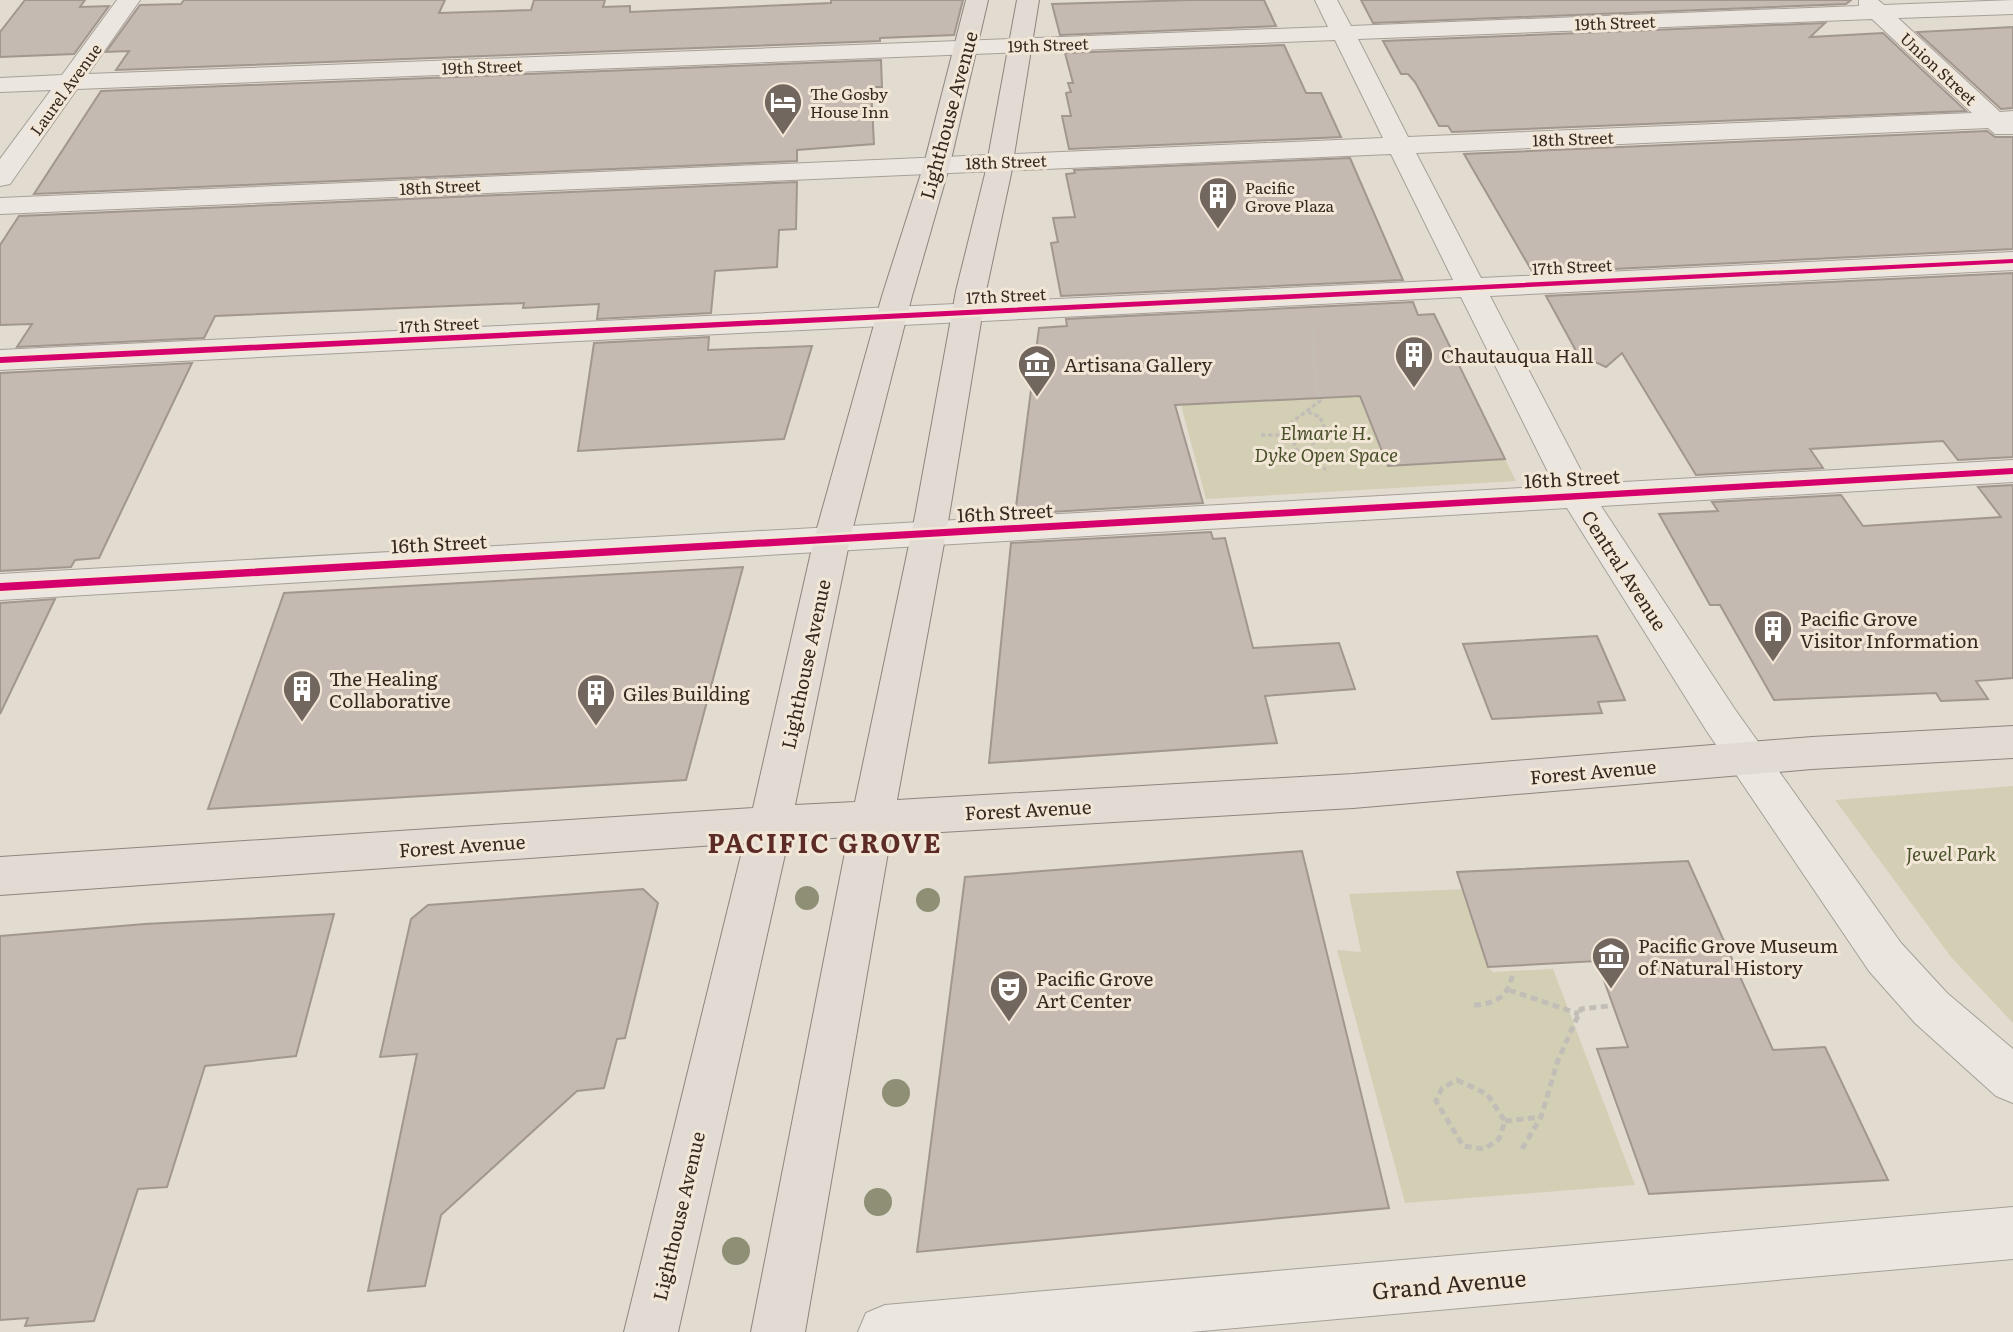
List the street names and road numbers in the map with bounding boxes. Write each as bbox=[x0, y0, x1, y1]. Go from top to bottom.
street label: 19th Street bbox=[1574, 9, 1656, 35]
street label: Union Street bbox=[1895, 26, 1983, 110]
street label: Lighthouse Avenue bbox=[912, 28, 984, 202]
street label: 19th Street bbox=[1007, 31, 1089, 57]
street label: Laurel Avenue bbox=[23, 38, 107, 140]
street label: 19th Street bbox=[441, 53, 523, 79]
street label: 18th Street bbox=[1532, 125, 1615, 151]
street label: 18th Street bbox=[965, 148, 1048, 174]
street label: 18th Street bbox=[399, 172, 482, 200]
street label: 17th Street bbox=[1531, 252, 1613, 280]
street label: 17th Street bbox=[965, 281, 1047, 309]
street label: 17th Street bbox=[398, 310, 480, 338]
street label: 16th Street bbox=[1523, 461, 1621, 495]
street label: 16th Street bbox=[956, 495, 1054, 529]
street label: Central Avenue bbox=[1576, 504, 1674, 636]
street label: 16th Street bbox=[390, 526, 488, 560]
street label: Lighthouse Avenue bbox=[773, 576, 837, 752]
street label: Forest Avenue bbox=[1529, 752, 1658, 790]
street label: Forest Avenue bbox=[964, 792, 1092, 826]
street label: Forest Avenue bbox=[398, 827, 526, 863]
street label: Lighthouse Avenue bbox=[645, 1128, 711, 1303]
street label: Grand Avenue bbox=[1370, 1259, 1528, 1307]

